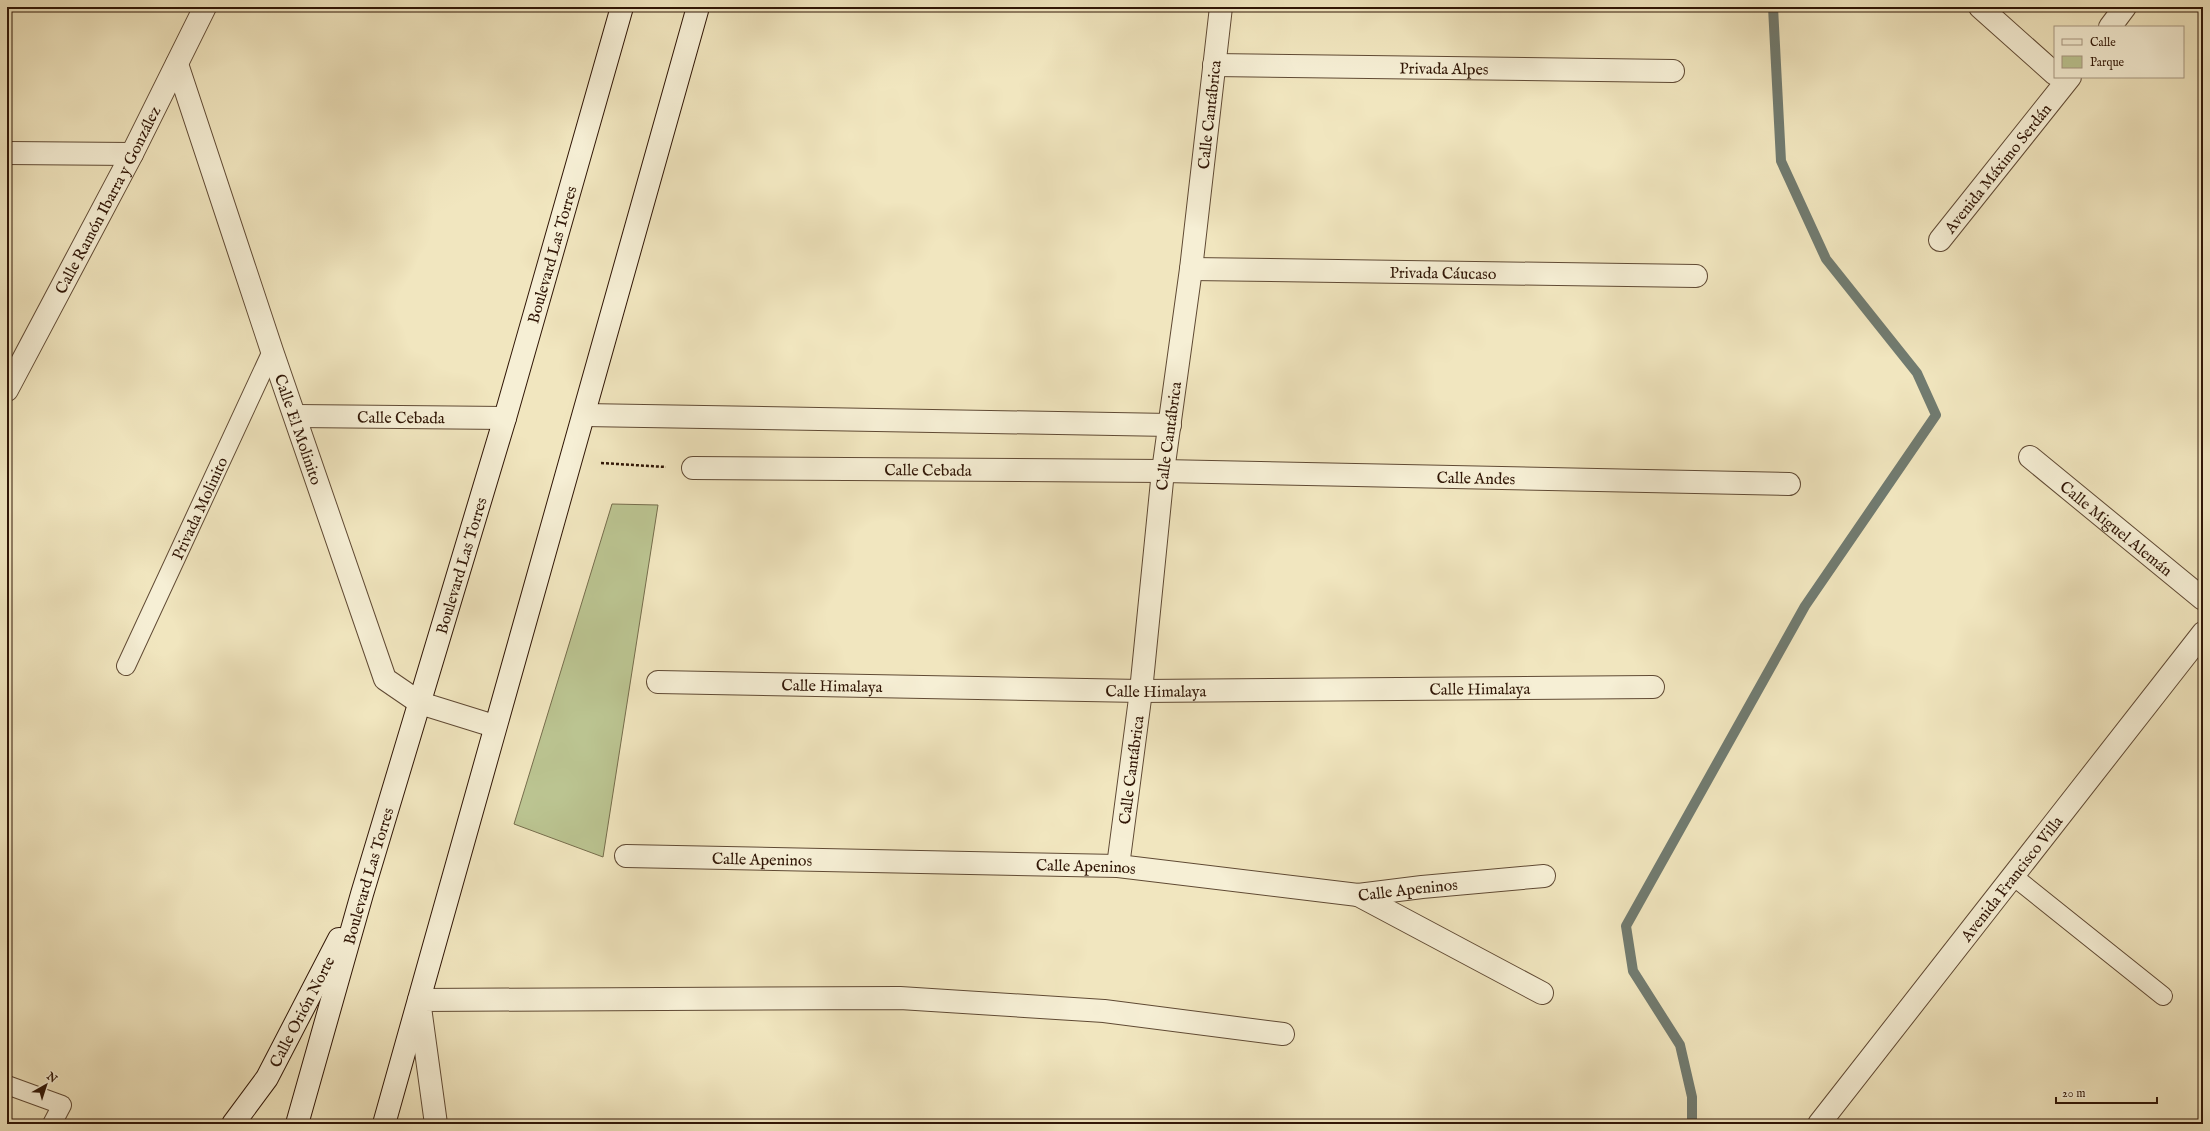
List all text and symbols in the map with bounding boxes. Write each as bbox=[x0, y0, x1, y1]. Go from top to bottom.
legend bbox=[2054, 26, 2184, 78]
text: Calle bbox=[2090, 35, 2116, 50]
text: Parque bbox=[2090, 55, 2125, 71]
street label: Calle Cantábrica bbox=[1195, 59, 1227, 170]
street label: Privada Alpes bbox=[1399, 59, 1489, 81]
street label: Avenida Máximo Serdán bbox=[1940, 100, 2057, 239]
street label: Calle Ramón Ibarra y González bbox=[52, 103, 166, 298]
street label: Boulevard Las Torres bbox=[524, 184, 583, 326]
street label: Privada Cáucaso bbox=[1389, 264, 1497, 285]
street label: Calle El Molinito bbox=[269, 372, 325, 488]
street label: Calle Cantábrica bbox=[1153, 380, 1187, 491]
street label: Calle Cebada bbox=[357, 409, 445, 429]
street label: Privada Molinito bbox=[169, 454, 234, 564]
street label: Calle Cebada bbox=[884, 461, 972, 482]
street label: Calle Andes bbox=[1436, 469, 1516, 490]
street label: Calle Miguel Alemán bbox=[2055, 478, 2176, 582]
street label: Boulevard Las Torres bbox=[433, 495, 493, 637]
street label: Calle Himalaya bbox=[781, 676, 883, 698]
street label: Calle Himalaya bbox=[1429, 680, 1531, 701]
street label: Calle Himalaya bbox=[1105, 682, 1207, 703]
street label: Calle Cantábrica bbox=[1116, 714, 1150, 826]
street label: Boulevard Las Torres bbox=[340, 805, 399, 947]
street label: Avenida Francisco Villa bbox=[1957, 813, 2068, 947]
street label: Calle Apeninos bbox=[712, 850, 813, 872]
street label: Calle Apeninos bbox=[1036, 856, 1137, 880]
street label: Calle Apeninos bbox=[1357, 876, 1459, 907]
street label: Calle Orión Norte bbox=[266, 953, 340, 1072]
north arrow bbox=[26, 1065, 66, 1105]
text: N bbox=[43, 1069, 60, 1087]
scale bar bbox=[2056, 1079, 2157, 1105]
text: 20 m bbox=[2062, 1086, 2085, 1101]

